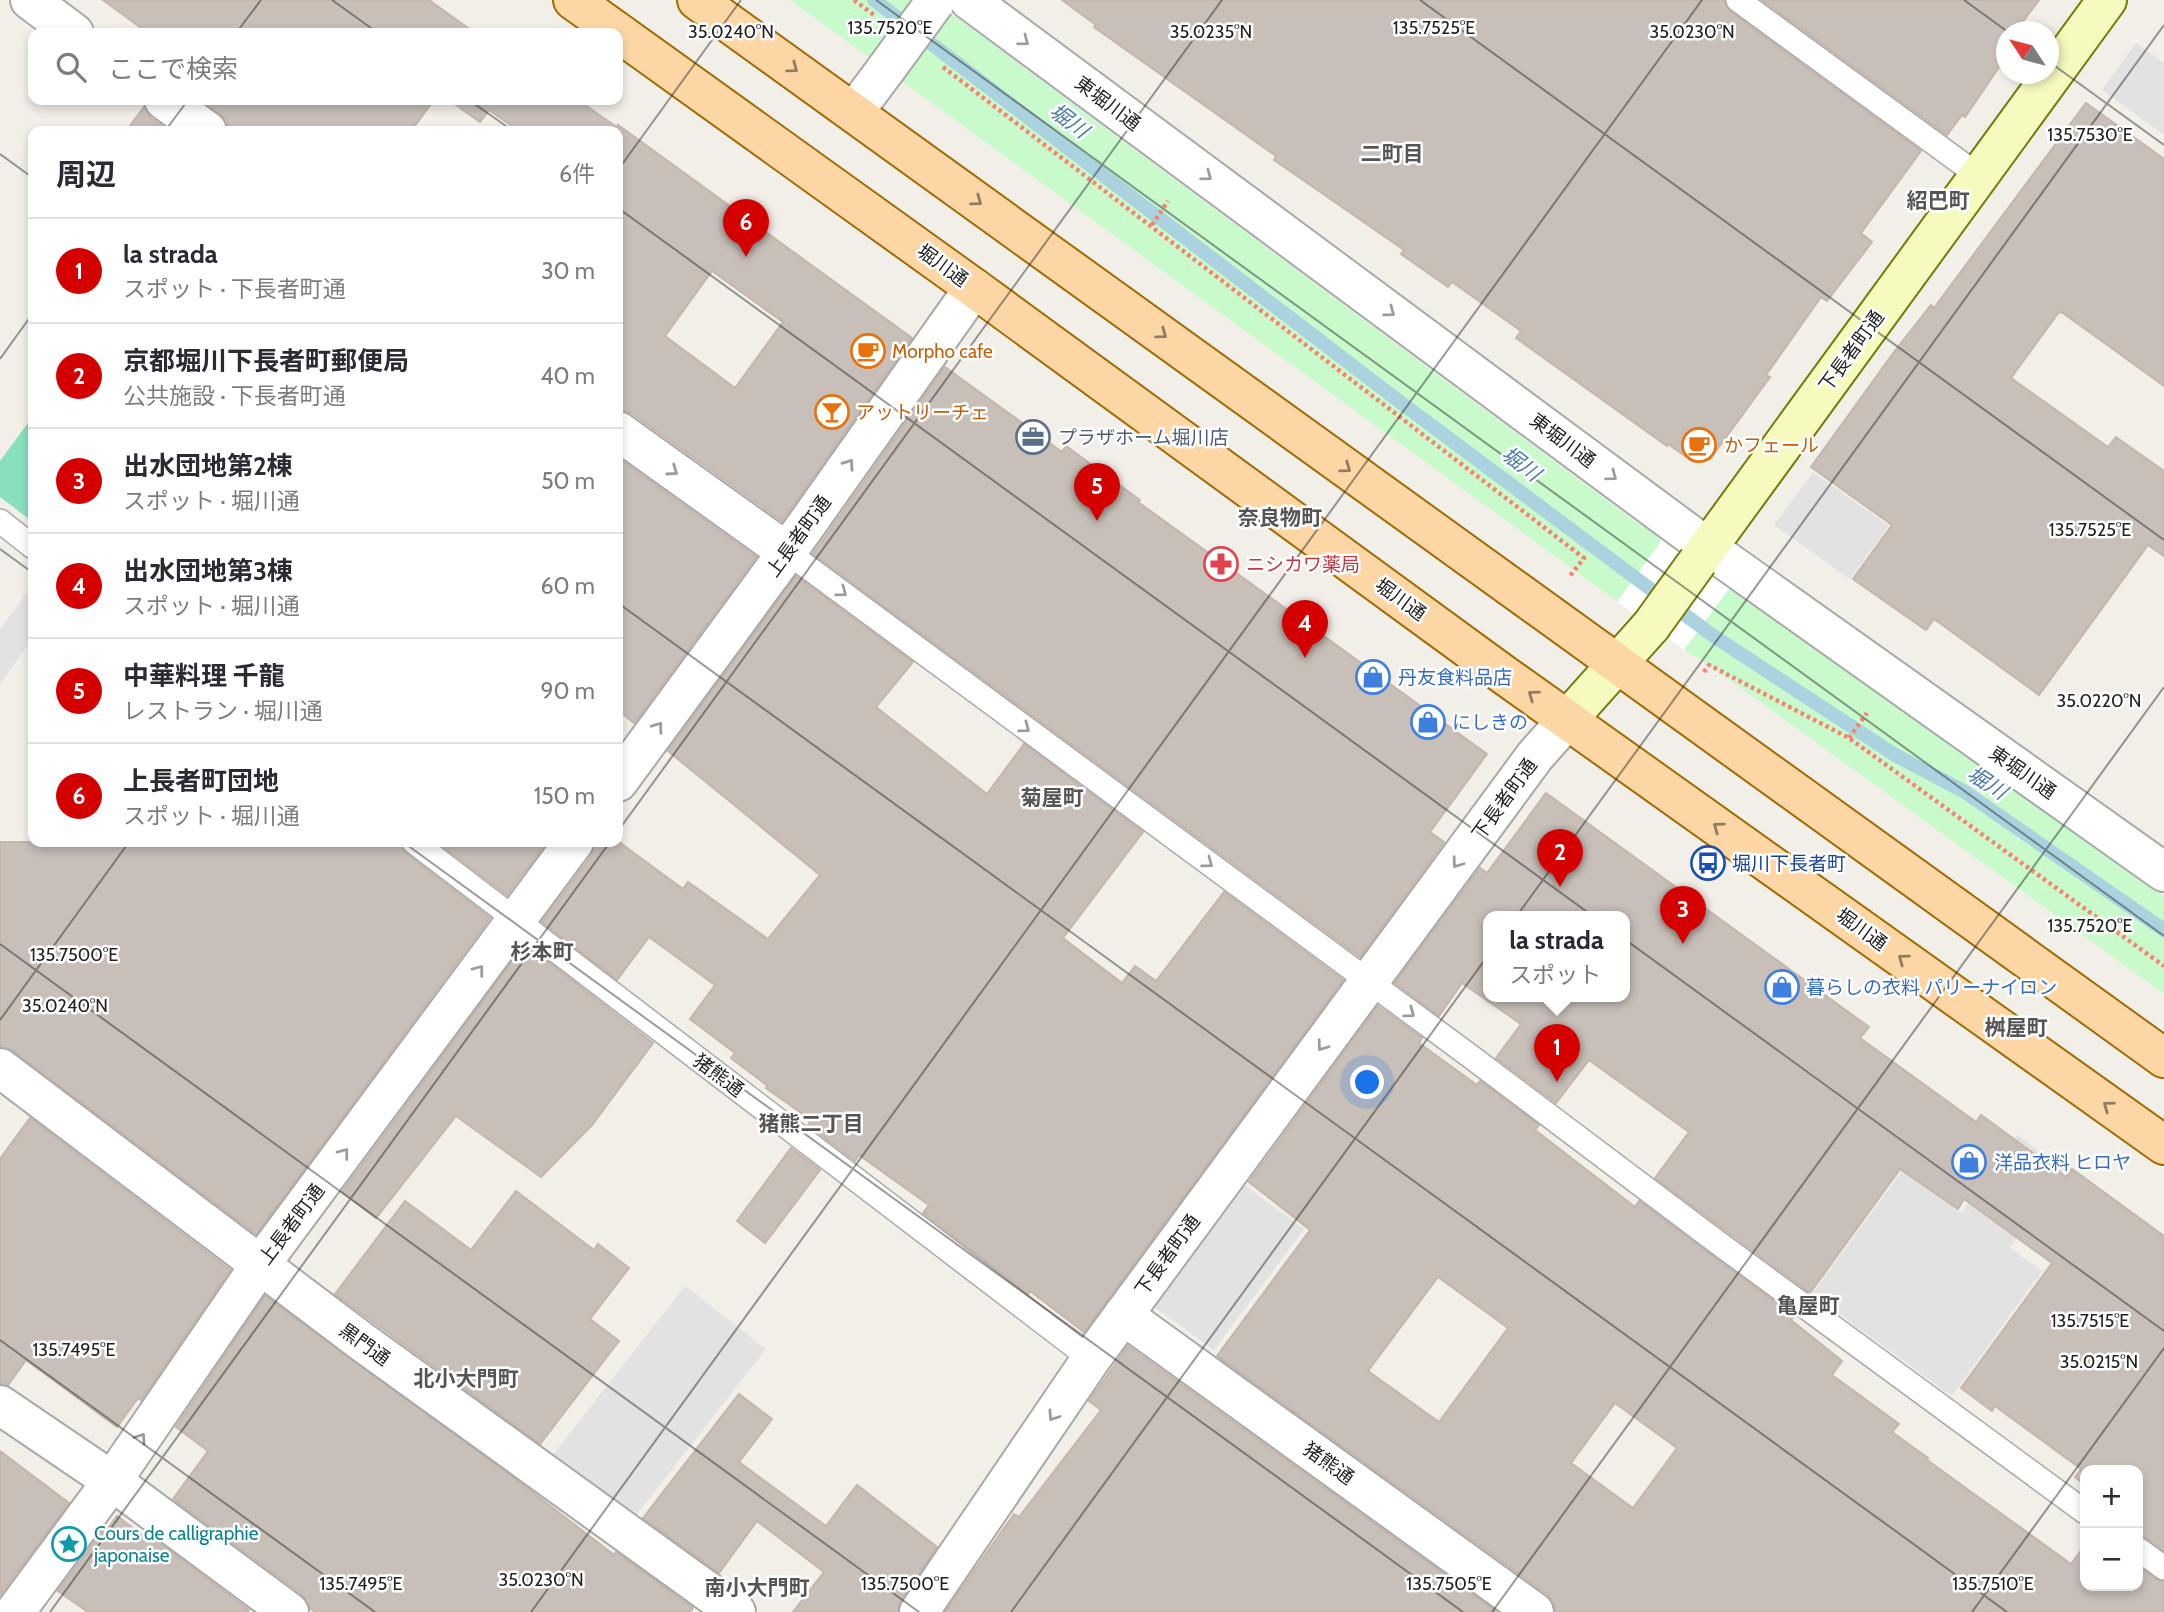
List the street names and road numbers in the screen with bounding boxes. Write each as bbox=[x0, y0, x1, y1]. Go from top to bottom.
street label: 東堀川通 bbox=[1071, 71, 1145, 135]
street label: 堀川通 bbox=[913, 239, 973, 291]
street label: 下長者町通 bbox=[1814, 306, 1889, 396]
street label: 東堀川通 bbox=[1525, 408, 1600, 472]
street label: 上長者町通 bbox=[761, 491, 836, 581]
street label: 堀川通 bbox=[1371, 573, 1431, 625]
street label: 東堀川通 bbox=[1985, 741, 2061, 803]
street label: 下長者町通 bbox=[1467, 754, 1542, 844]
street label: 堀川通 bbox=[1832, 903, 1892, 955]
street label: 猪熊通 bbox=[689, 1049, 748, 1102]
street label: 上長者町通 bbox=[254, 1179, 329, 1269]
street label: 下長者町通 bbox=[1130, 1210, 1205, 1300]
street label: 黒門通 bbox=[335, 1318, 395, 1370]
street label: 猪熊通 bbox=[1299, 1437, 1359, 1489]

